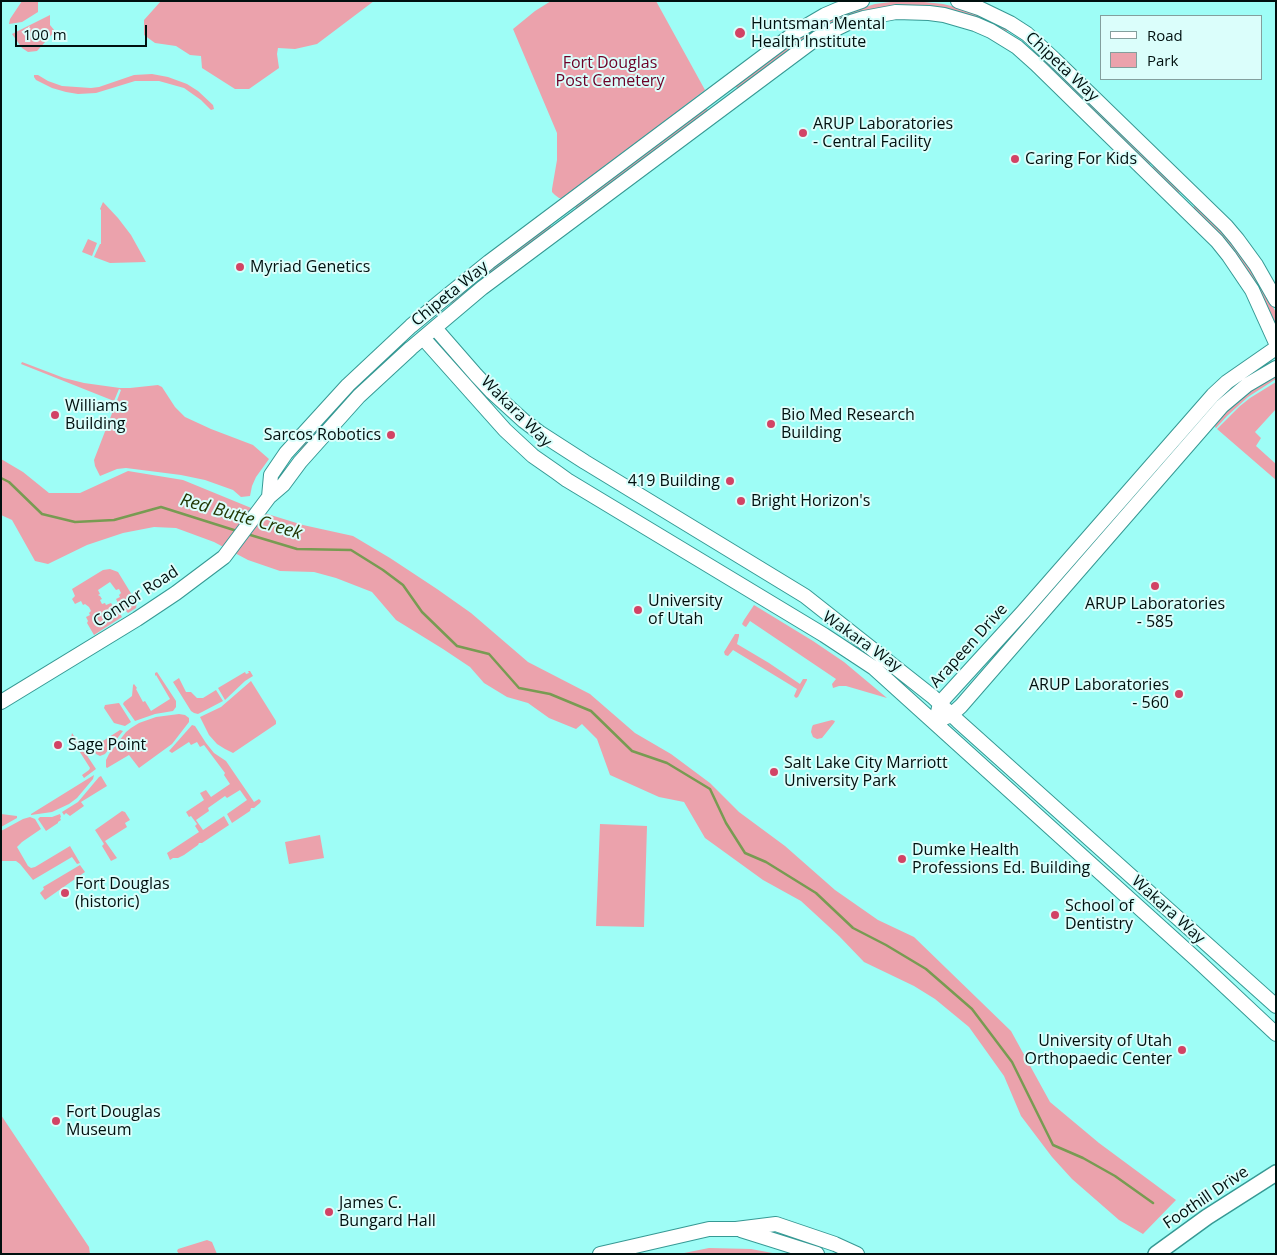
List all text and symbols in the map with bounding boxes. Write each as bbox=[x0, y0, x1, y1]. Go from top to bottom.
place label: Huntsman Mental Health Institute bbox=[751, 14, 885, 52]
scale bar bbox=[18, 15, 150, 47]
legend bbox=[1100, 15, 1262, 80]
text: 100 m bbox=[23, 24, 67, 44]
text: Road bbox=[1147, 25, 1183, 45]
marker: Huntsman Mental Health Institute bbox=[733, 26, 747, 40]
street label: Chipeta Way bbox=[1021, 28, 1103, 106]
text: Park bbox=[1147, 50, 1178, 70]
park label: Fort Douglas Post Cemetery bbox=[556, 53, 664, 91]
place label: ARUP Laboratories - Central Facility bbox=[813, 114, 953, 152]
marker: ARUP Laboratories - Central Facility bbox=[797, 127, 809, 139]
place label: Caring For Kids bbox=[1025, 149, 1137, 169]
marker: Caring For Kids bbox=[1009, 153, 1021, 165]
place label: Myriad Genetics bbox=[250, 257, 370, 277]
street label: Chipeta Way bbox=[408, 257, 492, 331]
marker: Myriad Genetics bbox=[234, 261, 246, 273]
street label: Wakara Way bbox=[477, 373, 555, 451]
place label: Williams Building bbox=[65, 396, 127, 434]
place label: Bio Med Research Building bbox=[781, 405, 915, 443]
marker: Williams Building bbox=[49, 409, 61, 421]
marker: Bio Med Research Building bbox=[765, 418, 777, 430]
place label: Sarcos Robotics bbox=[264, 425, 381, 445]
marker: Sarcos Robotics bbox=[385, 429, 397, 441]
place label: 419 Building bbox=[628, 471, 720, 491]
marker: 419 Building bbox=[724, 475, 736, 487]
water label: Red Butte Creek bbox=[178, 489, 304, 545]
place label: Bright Horizon's bbox=[751, 491, 870, 511]
marker: Bright Horizon's bbox=[735, 495, 747, 507]
street label: Connor Road bbox=[90, 562, 182, 632]
marker: ARUP Laboratories - 585 bbox=[1149, 580, 1161, 592]
place label: University of Utah bbox=[648, 591, 722, 629]
place label: ARUP Laboratories - 585 bbox=[1085, 594, 1225, 632]
street label: Arapeen Drive bbox=[926, 600, 1012, 692]
marker: University of Utah bbox=[632, 604, 644, 616]
street label: Wakara Way bbox=[819, 608, 905, 676]
place label: ARUP Laboratories - 560 bbox=[1029, 675, 1169, 713]
marker: ARUP Laboratories - 560 bbox=[1173, 688, 1185, 700]
place label: Sage Point bbox=[68, 735, 146, 755]
marker: Sage Point bbox=[52, 739, 64, 751]
place label: Salt Lake City Marriott University Park bbox=[784, 753, 948, 791]
marker: Salt Lake City Marriott University Park bbox=[768, 766, 780, 778]
place label: Dumke Health Professions Ed. Building bbox=[912, 840, 1090, 878]
marker: Dumke Health Professions Ed. Building bbox=[896, 853, 908, 865]
street label: Wakara Way bbox=[1127, 872, 1209, 948]
place label: Fort Douglas (historic) bbox=[75, 874, 170, 912]
marker: Fort Douglas (historic) bbox=[59, 887, 71, 899]
place label: School of Dentistry bbox=[1065, 896, 1134, 934]
marker: School of Dentistry bbox=[1049, 909, 1061, 921]
place label: University of Utah Orthopaedic Center bbox=[1024, 1031, 1172, 1069]
marker: University of Utah Orthopaedic Center bbox=[1176, 1044, 1188, 1056]
place label: Fort Douglas Museum bbox=[66, 1102, 161, 1140]
marker: Fort Douglas Museum bbox=[50, 1115, 62, 1127]
street label: Foothill Drive bbox=[1160, 1163, 1252, 1233]
place label: James C. Bungard Hall bbox=[339, 1193, 436, 1231]
marker: James C. Bungard Hall bbox=[323, 1206, 335, 1218]

